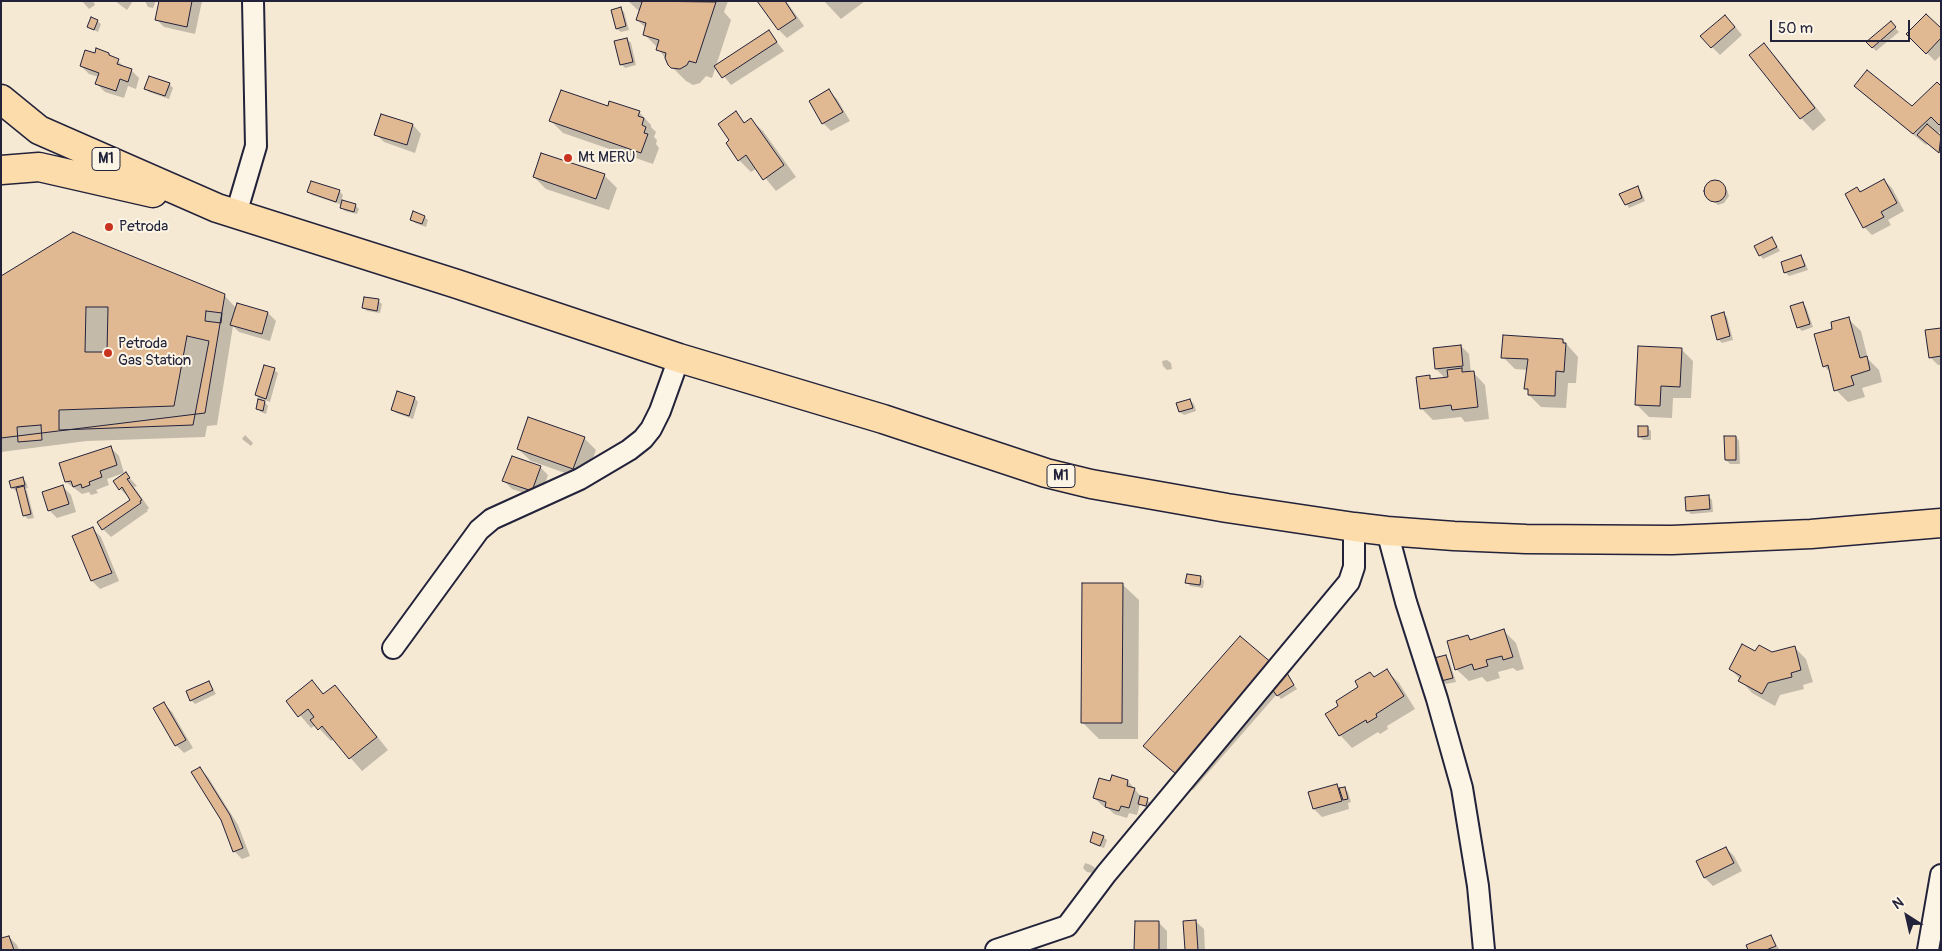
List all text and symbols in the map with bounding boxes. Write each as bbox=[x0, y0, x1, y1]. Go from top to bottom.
scale bar bbox=[1772, 10, 1912, 42]
text: 50 m bbox=[1778, 19, 1813, 38]
road number: M1 bbox=[92, 148, 120, 170]
place label: Mt MERU bbox=[578, 149, 635, 167]
marker: Mt MERU bbox=[562, 152, 574, 164]
place label: Petroda bbox=[119, 218, 168, 236]
marker: Petroda bbox=[103, 221, 115, 233]
place label: Petroda Gas Station bbox=[118, 335, 191, 370]
marker: Petroda Gas Station bbox=[102, 347, 114, 359]
road number: M1 bbox=[1047, 464, 1075, 488]
north arrow bbox=[1882, 891, 1932, 941]
text: N bbox=[1889, 894, 1907, 913]

